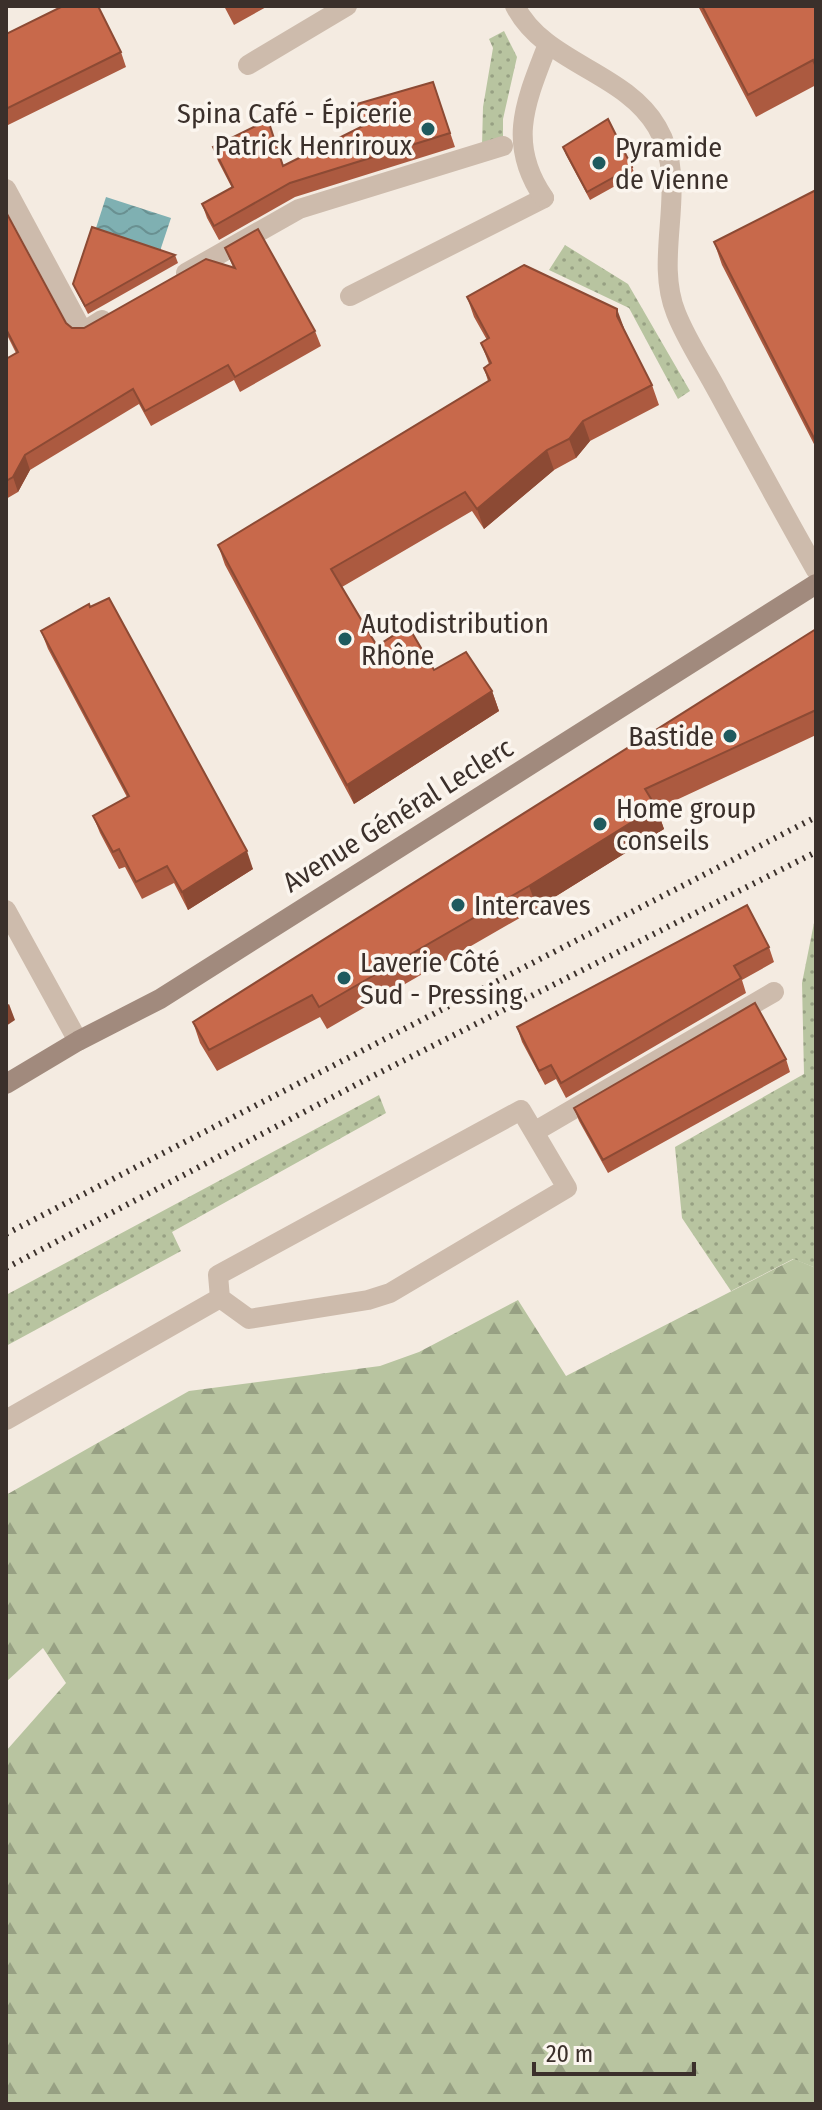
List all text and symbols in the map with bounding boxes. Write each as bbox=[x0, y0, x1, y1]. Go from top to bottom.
place label: Spina Café - Épicerie Patrick Henriroux bbox=[177, 97, 413, 162]
marker: Spina Café - Épicerie Patrick Henriroux bbox=[419, 120, 437, 138]
place label: Pyramide de Vienne bbox=[615, 131, 729, 196]
marker: Pyramide de Vienne bbox=[590, 154, 608, 172]
place label: Autodistribution Rhône bbox=[361, 607, 549, 672]
marker: Autodistribution Rhône bbox=[336, 630, 354, 648]
place label: Bastide bbox=[628, 720, 714, 753]
marker: Bastide bbox=[721, 727, 739, 745]
street label: Avenue Général Leclerc bbox=[277, 731, 519, 899]
place label: Home group conseils bbox=[616, 792, 756, 857]
marker: Home group conseils bbox=[591, 815, 609, 833]
place label: Intercaves bbox=[474, 889, 591, 922]
marker: Intercaves bbox=[449, 896, 467, 914]
place label: Laverie Côté Sud - Pressing bbox=[360, 946, 523, 1011]
marker: Laverie Côté Sud - Pressing bbox=[335, 969, 353, 987]
scale bar bbox=[534, 2026, 694, 2076]
text: 20 m bbox=[546, 2040, 593, 2068]

